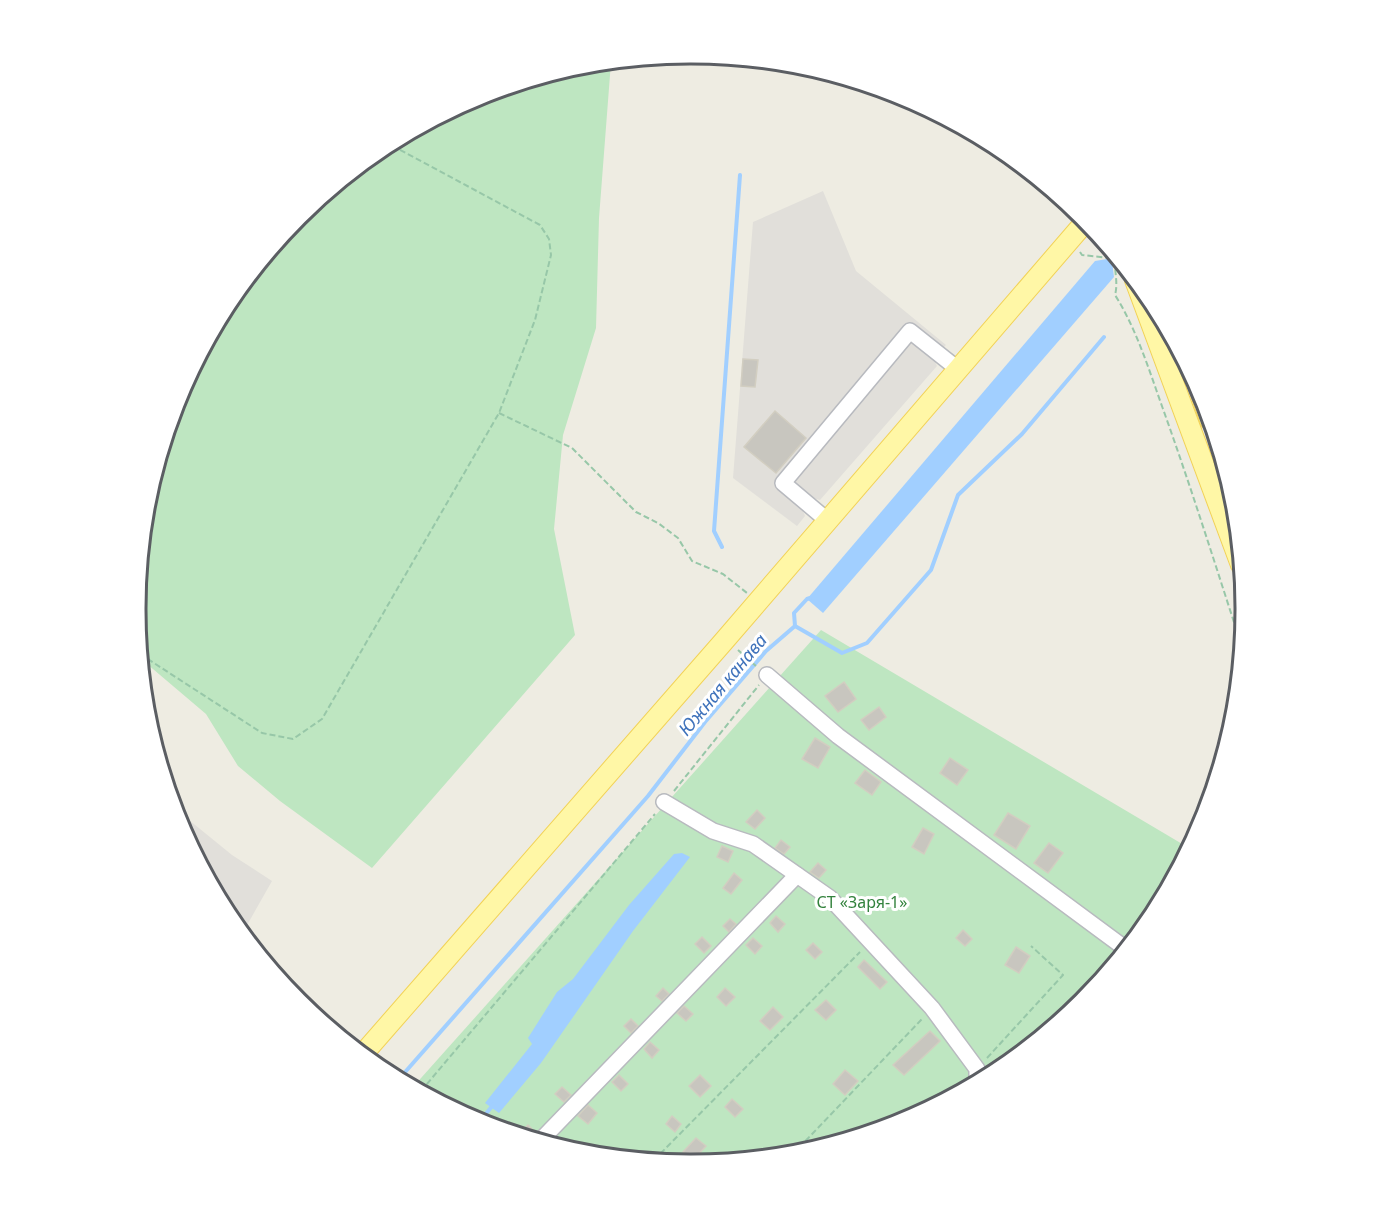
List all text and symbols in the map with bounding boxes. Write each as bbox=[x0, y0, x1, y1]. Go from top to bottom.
water label: Южная канава bbox=[673, 628, 772, 740]
park label: СТ «Заря-1» bbox=[817, 891, 907, 913]

